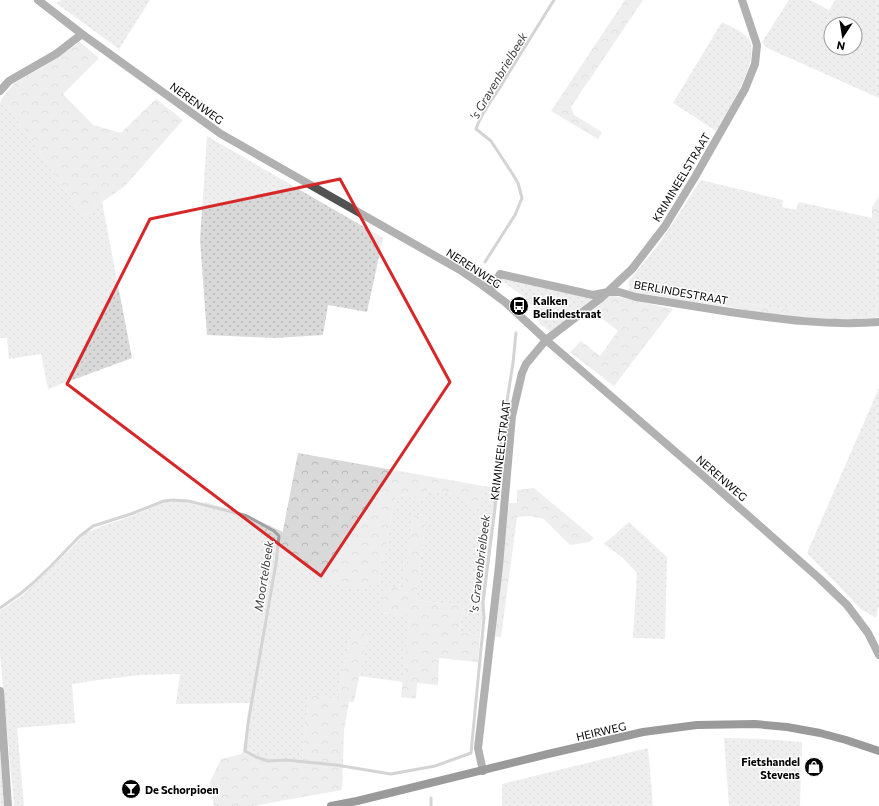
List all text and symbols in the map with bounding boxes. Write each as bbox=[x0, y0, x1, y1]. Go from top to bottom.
north arrow bbox=[823, 16, 863, 56]
water label: 's Gravenbrielbeek bbox=[466, 29, 530, 122]
text: N bbox=[835, 39, 846, 53]
street label: NERENWEG bbox=[168, 79, 226, 127]
street label: KRIMINEELSTRAAT bbox=[649, 130, 713, 224]
street label: NERENWEG bbox=[444, 245, 504, 291]
street label: BERLINDESTRAAT bbox=[633, 277, 729, 307]
place label: Kalken Belindestraat bbox=[533, 294, 601, 320]
bus stop icon: Kalken Belindestraat bbox=[508, 295, 530, 317]
street label: KRIMINEELSTRAAT bbox=[487, 399, 513, 501]
street label: NERENWEG bbox=[694, 452, 750, 504]
water label: 's Gravenbrielbeek bbox=[466, 513, 492, 614]
water label: Moortelbeek bbox=[251, 539, 276, 612]
street label: HEIRWEG bbox=[575, 719, 627, 743]
place label: Fietshandel Stevens bbox=[741, 755, 800, 781]
shop icon: Fietshandel Stevens bbox=[803, 756, 825, 778]
bar icon: De Schorpioen bbox=[120, 778, 142, 800]
place label: De Schorpioen bbox=[145, 783, 219, 796]

